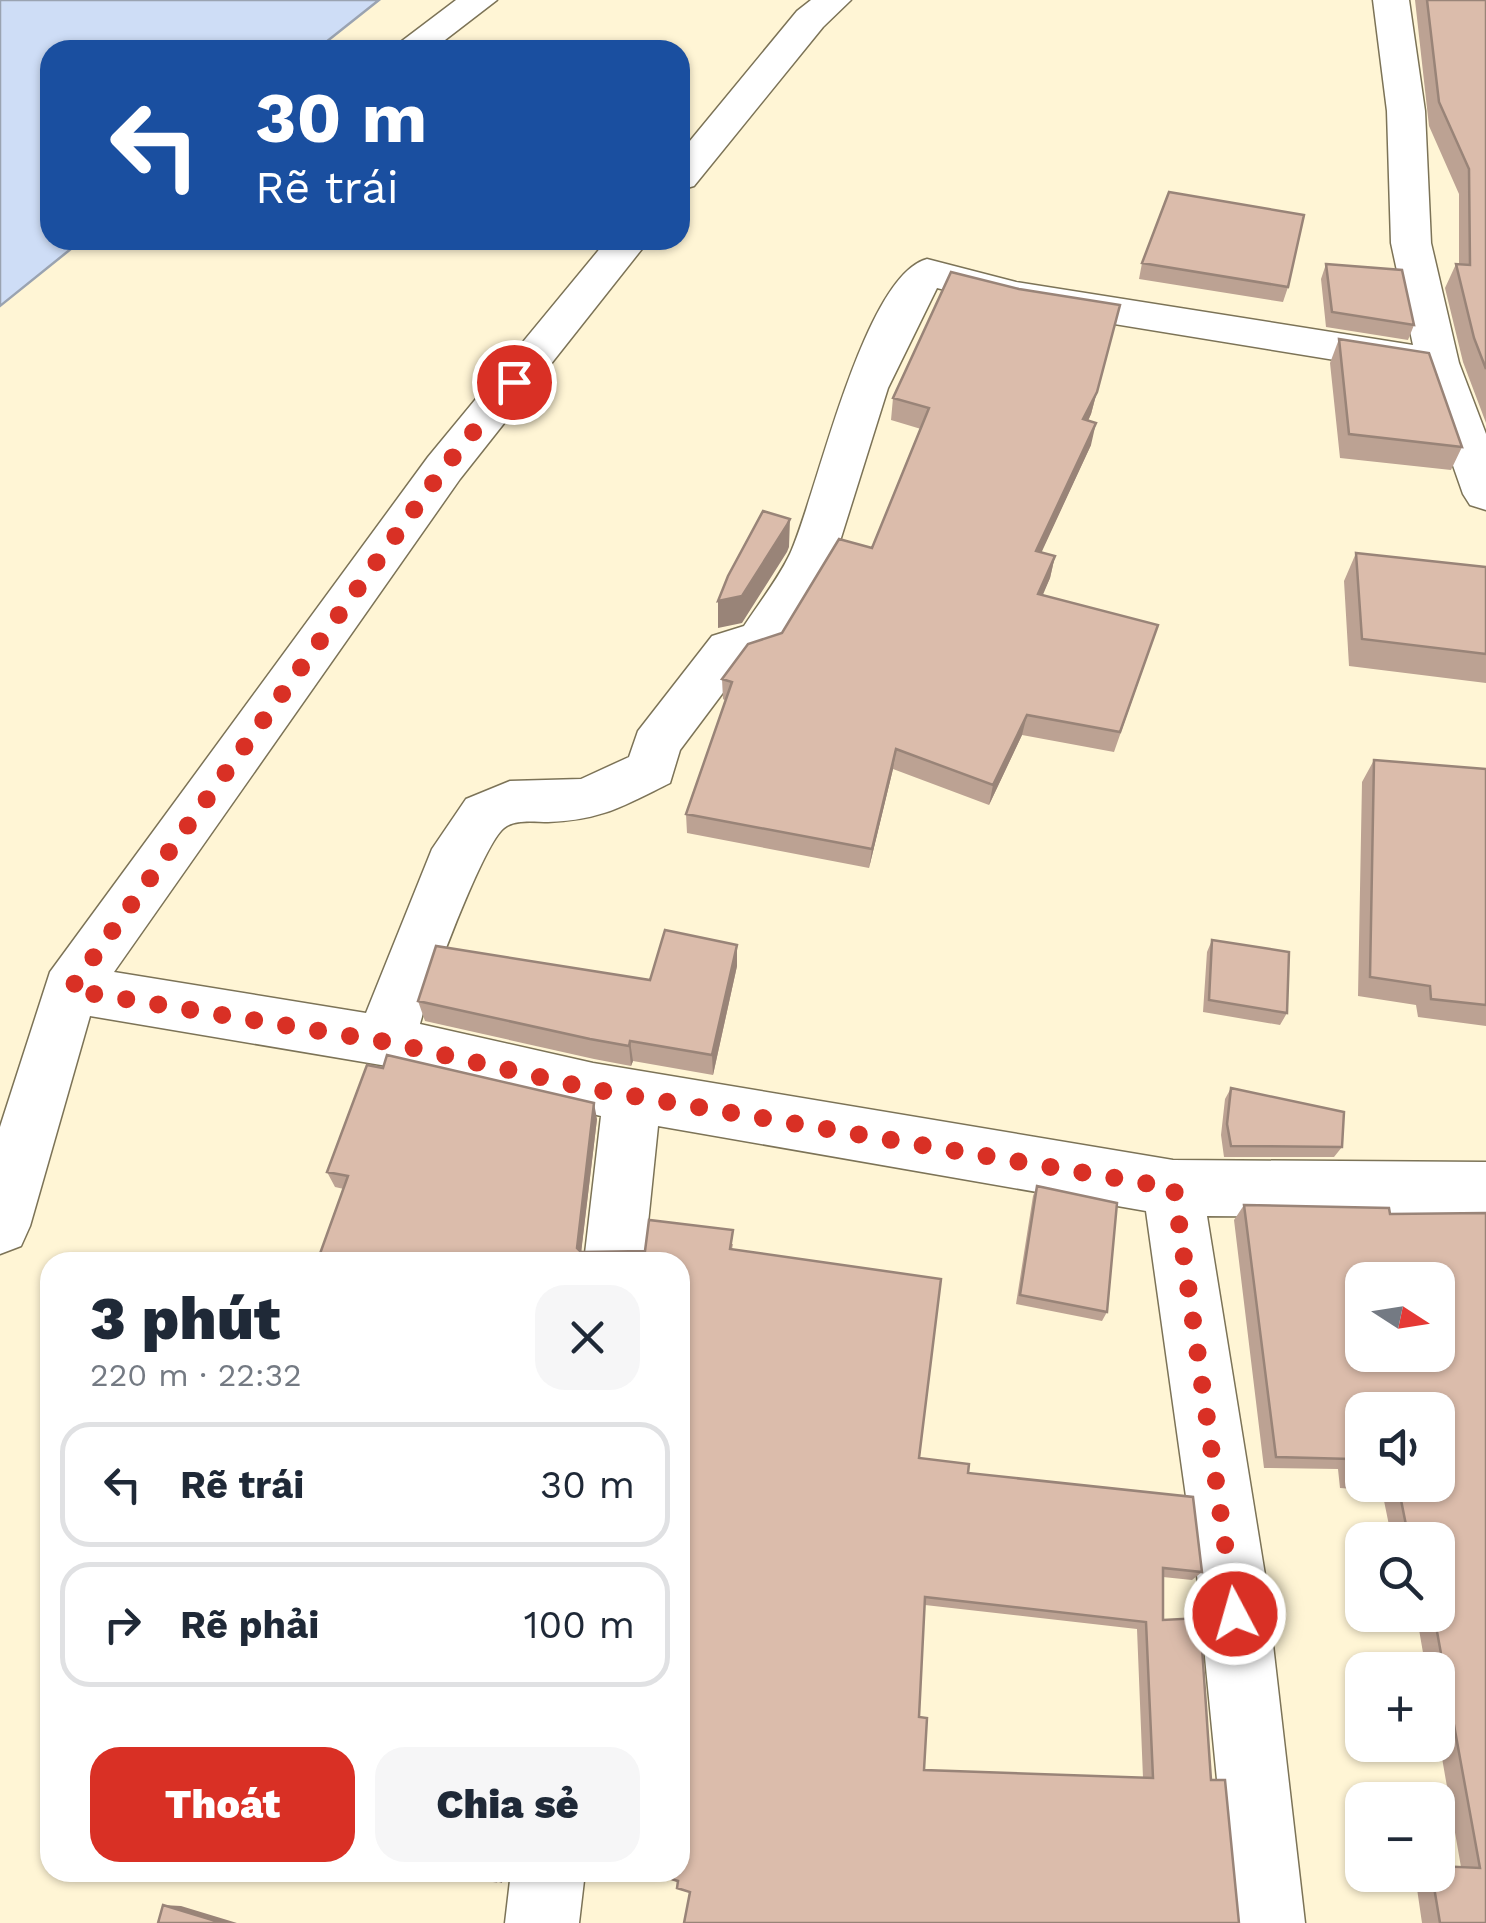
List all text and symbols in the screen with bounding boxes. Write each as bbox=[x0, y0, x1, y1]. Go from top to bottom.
text: 30 m bbox=[255, 77, 427, 159]
icon: left bbox=[90, 80, 220, 210]
text: Rẽ trái bbox=[255, 161, 399, 214]
pin bbox=[472, 340, 557, 425]
icon: arrive bbox=[487, 355, 542, 410]
north arrow bbox=[1345, 1262, 1455, 1372]
map controls bbox=[1345, 1262, 1455, 1892]
text: 3 phút bbox=[90, 1283, 280, 1354]
button: close bbox=[535, 1285, 640, 1390]
text: 220 m · 22:32 bbox=[90, 1356, 302, 1394]
button: sound bbox=[1345, 1392, 1455, 1502]
icon: left bbox=[95, 1457, 150, 1512]
text: Rẽ trái bbox=[180, 1463, 304, 1507]
text: 30 m bbox=[540, 1463, 635, 1507]
button: search bbox=[1345, 1522, 1455, 1632]
position arrow bbox=[1183, 1562, 1287, 1666]
icon: right bbox=[95, 1597, 150, 1652]
text: Rẽ phải bbox=[180, 1603, 319, 1647]
text: 100 m bbox=[524, 1603, 635, 1647]
button: + bbox=[1345, 1652, 1455, 1762]
button: Thoát bbox=[90, 1747, 355, 1862]
button: Chia sẻ bbox=[375, 1747, 640, 1862]
button: − bbox=[1345, 1782, 1455, 1892]

